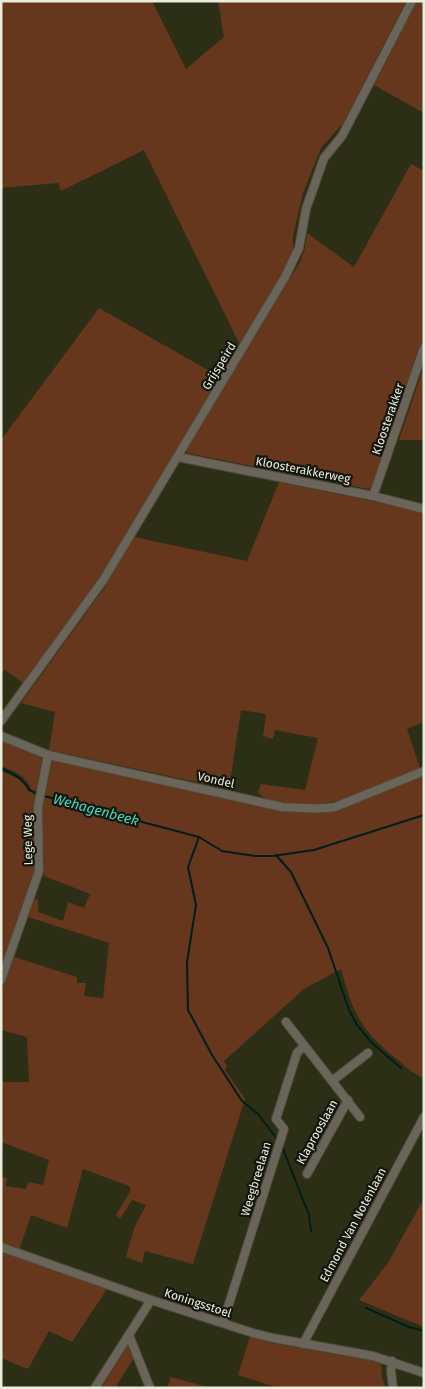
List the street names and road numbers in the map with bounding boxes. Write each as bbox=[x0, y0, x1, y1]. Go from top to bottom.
street label: Grijspeird bbox=[199, 340, 239, 392]
street label: Kloosterakker bbox=[369, 381, 407, 457]
street label: Kloosterakkerweg bbox=[254, 454, 352, 486]
street label: Vondel bbox=[196, 769, 236, 791]
street label: Lege Weg bbox=[21, 814, 35, 865]
street label: Klaprooslaan bbox=[294, 1097, 340, 1167]
street label: Weegbreelaan bbox=[238, 1140, 274, 1218]
street label: Edmond Van Notenlaan bbox=[317, 1165, 389, 1285]
street label: Koningsstoel bbox=[163, 1286, 234, 1321]

